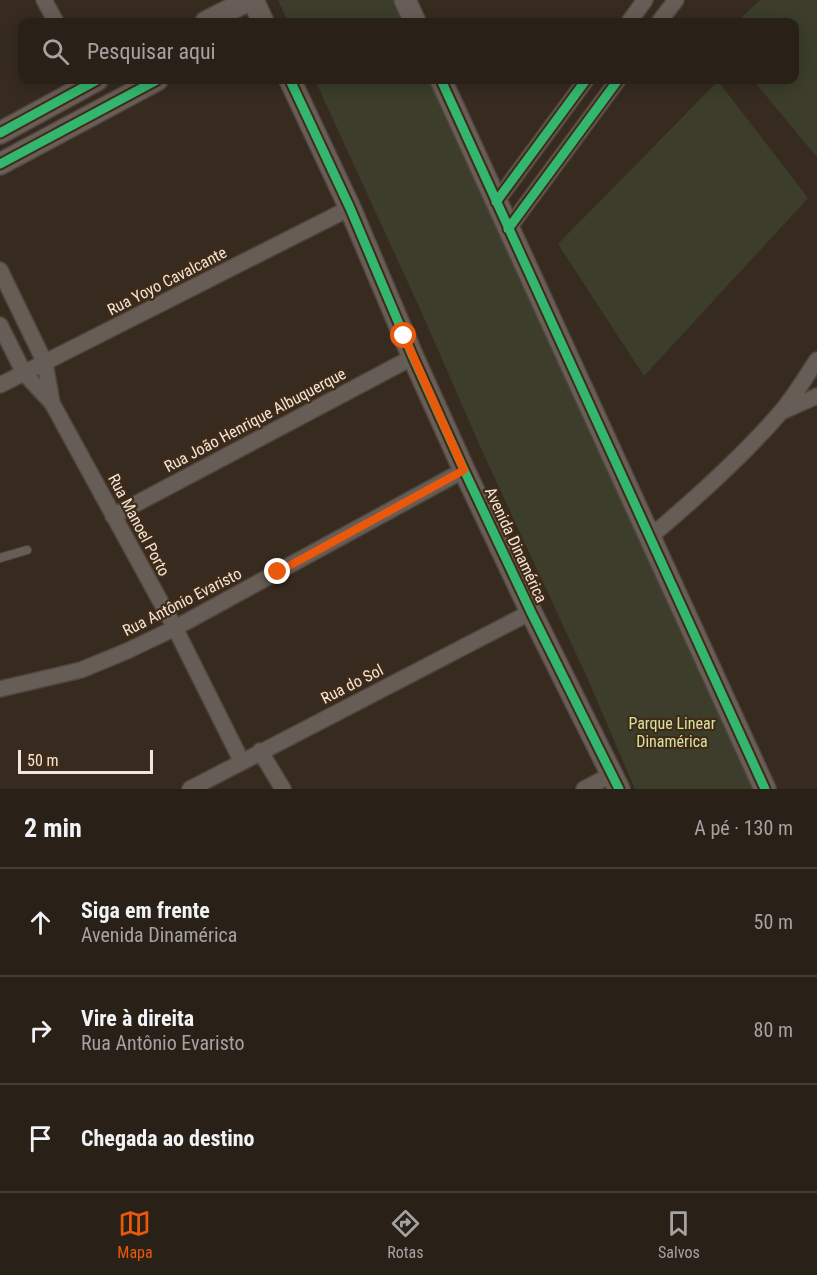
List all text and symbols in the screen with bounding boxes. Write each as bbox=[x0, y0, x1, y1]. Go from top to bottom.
search box bbox=[18, 18, 799, 84]
icon: search bbox=[39, 35, 72, 68]
text: Pesquisar aqui bbox=[87, 39, 216, 64]
street label: Rua Yoyo Cavalcante bbox=[104, 243, 230, 319]
route start bbox=[390, 322, 416, 348]
street label: Rua João Henrique Albuquerque bbox=[161, 364, 349, 476]
street label: Rua Manoel Porto bbox=[104, 471, 174, 579]
street label: Avenida Dinamérica bbox=[481, 484, 551, 606]
route end bbox=[264, 558, 290, 584]
street label: Rua Antônio Evaristo bbox=[119, 564, 245, 640]
street label: Rua do Sol bbox=[318, 660, 386, 708]
park label: Parque Linear Dinamérica bbox=[628, 714, 716, 751]
scale bar bbox=[18, 747, 153, 774]
text: 50 m bbox=[27, 751, 59, 770]
text: 2 min bbox=[24, 813, 82, 843]
text: A pé · 130 m bbox=[694, 816, 793, 840]
text: Siga em frente bbox=[81, 898, 210, 923]
icon: ahead bbox=[24, 906, 57, 939]
text: 50 m bbox=[754, 910, 793, 934]
text: Avenida Dinamérica bbox=[81, 923, 237, 947]
text: Vire à direita bbox=[81, 1006, 194, 1031]
icon: right bbox=[24, 1014, 57, 1047]
text: 80 m bbox=[754, 1018, 793, 1042]
text: Rua Antônio Evaristo bbox=[81, 1031, 245, 1055]
icon: arrive bbox=[24, 1122, 57, 1155]
text: Chegada ao destino bbox=[81, 1126, 255, 1151]
tab: Mapa bbox=[117, 1207, 153, 1262]
tab: Rotas bbox=[387, 1207, 423, 1262]
tab: Salvos bbox=[658, 1207, 700, 1262]

